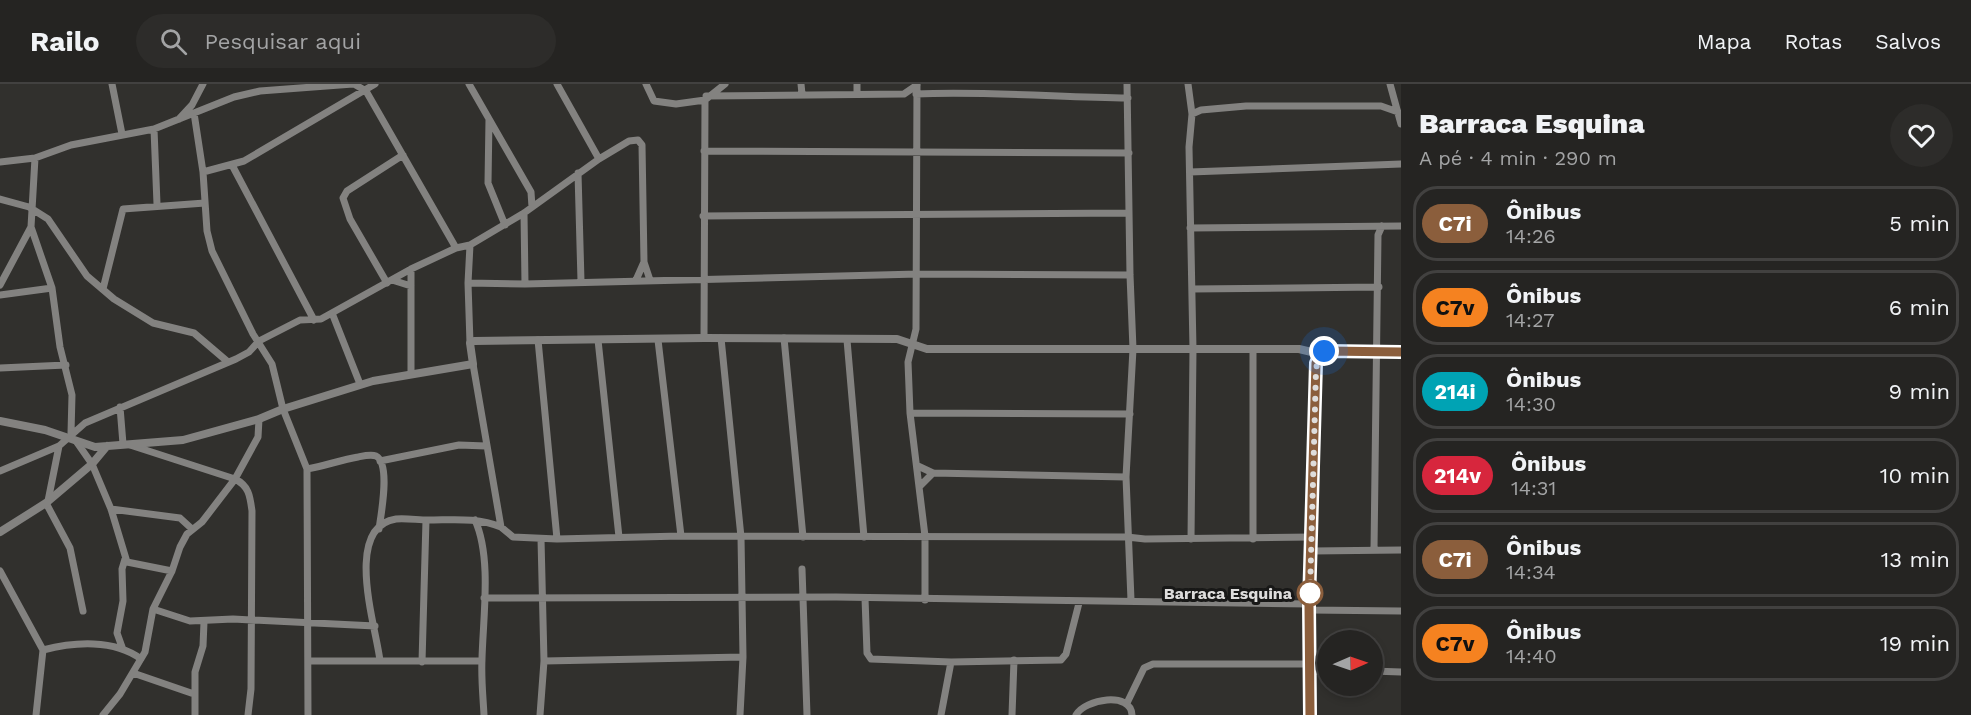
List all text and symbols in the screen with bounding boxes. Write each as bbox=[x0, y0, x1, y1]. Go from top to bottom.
search box bbox=[136, 14, 556, 68]
text: Railo bbox=[30, 25, 100, 58]
icon: search bbox=[157, 25, 190, 58]
text: Pesquisar aqui bbox=[205, 29, 361, 54]
text: Mapa bbox=[1697, 29, 1751, 54]
text: Rotas bbox=[1784, 29, 1842, 54]
text: Salvos bbox=[1875, 29, 1941, 54]
button: heart bbox=[1890, 104, 1953, 167]
text: Barraca Esquina bbox=[1419, 107, 1645, 140]
text: A pé · 4 min · 290 m bbox=[1419, 146, 1617, 170]
text: Ônibus bbox=[1506, 199, 1581, 224]
text: C7i bbox=[1438, 211, 1472, 236]
text: 5 min bbox=[1889, 211, 1950, 236]
text: 14:26 bbox=[1506, 224, 1556, 248]
text: Ônibus bbox=[1506, 283, 1581, 308]
text: C7v bbox=[1436, 295, 1474, 320]
text: 6 min bbox=[1889, 295, 1950, 320]
text: 14:27 bbox=[1506, 308, 1554, 332]
your location bbox=[1309, 336, 1339, 366]
text: Ônibus bbox=[1506, 367, 1581, 392]
text: 214i bbox=[1434, 379, 1476, 404]
text: 9 min bbox=[1888, 379, 1950, 404]
text: 14:30 bbox=[1506, 392, 1556, 416]
text: Ônibus bbox=[1511, 451, 1586, 476]
text: 214v bbox=[1434, 463, 1481, 488]
text: 10 min bbox=[1880, 463, 1950, 488]
text: 14:31 bbox=[1511, 476, 1556, 500]
text: Ônibus bbox=[1506, 535, 1581, 560]
text: C7i bbox=[1438, 547, 1472, 572]
text: 13 min bbox=[1881, 547, 1950, 572]
text: 14:34 bbox=[1506, 560, 1556, 584]
marker: Barraca Esquina bbox=[1297, 580, 1323, 606]
place label: Barraca Esquina bbox=[1164, 584, 1293, 603]
text: Ônibus bbox=[1506, 619, 1581, 644]
north arrow bbox=[1317, 630, 1383, 696]
map controls bbox=[1317, 630, 1383, 696]
text: C7v bbox=[1436, 631, 1474, 656]
text: 19 min bbox=[1880, 631, 1950, 656]
text: 14:40 bbox=[1506, 644, 1557, 668]

